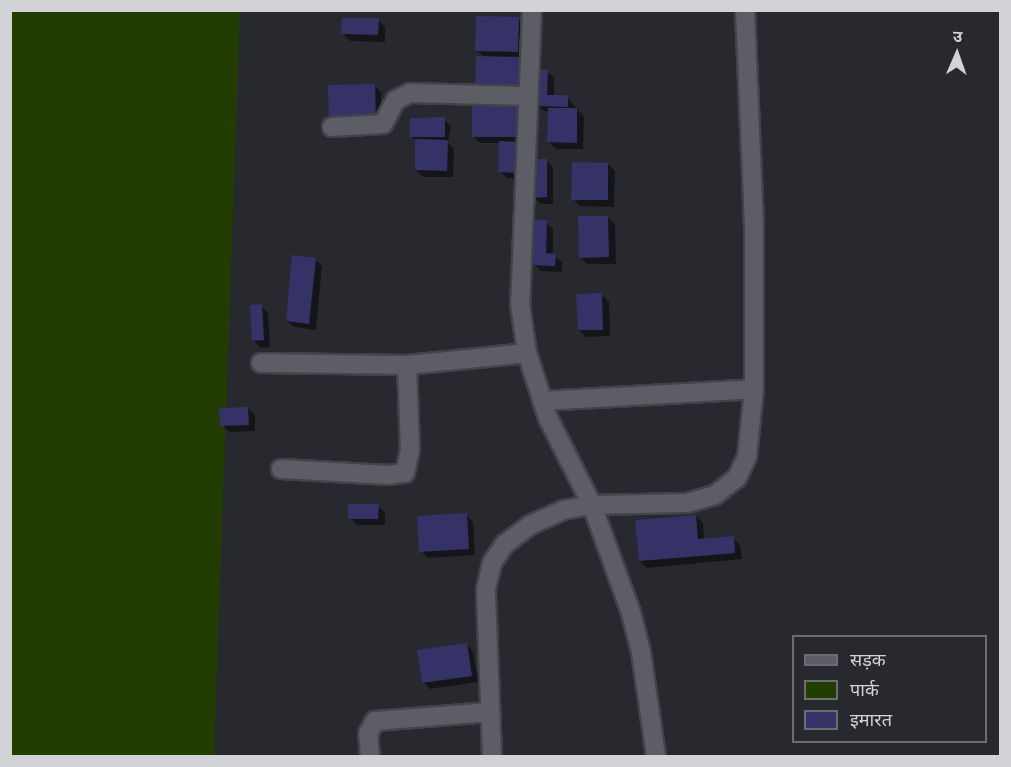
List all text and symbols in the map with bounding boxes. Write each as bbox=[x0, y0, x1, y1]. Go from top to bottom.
north arrow bbox=[927, 24, 987, 84]
text: उ bbox=[953, 26, 963, 46]
legend bbox=[792, 635, 987, 743]
text: सड़क bbox=[850, 648, 886, 671]
text: पार्क bbox=[850, 678, 879, 701]
text: इमारत bbox=[850, 708, 892, 731]

